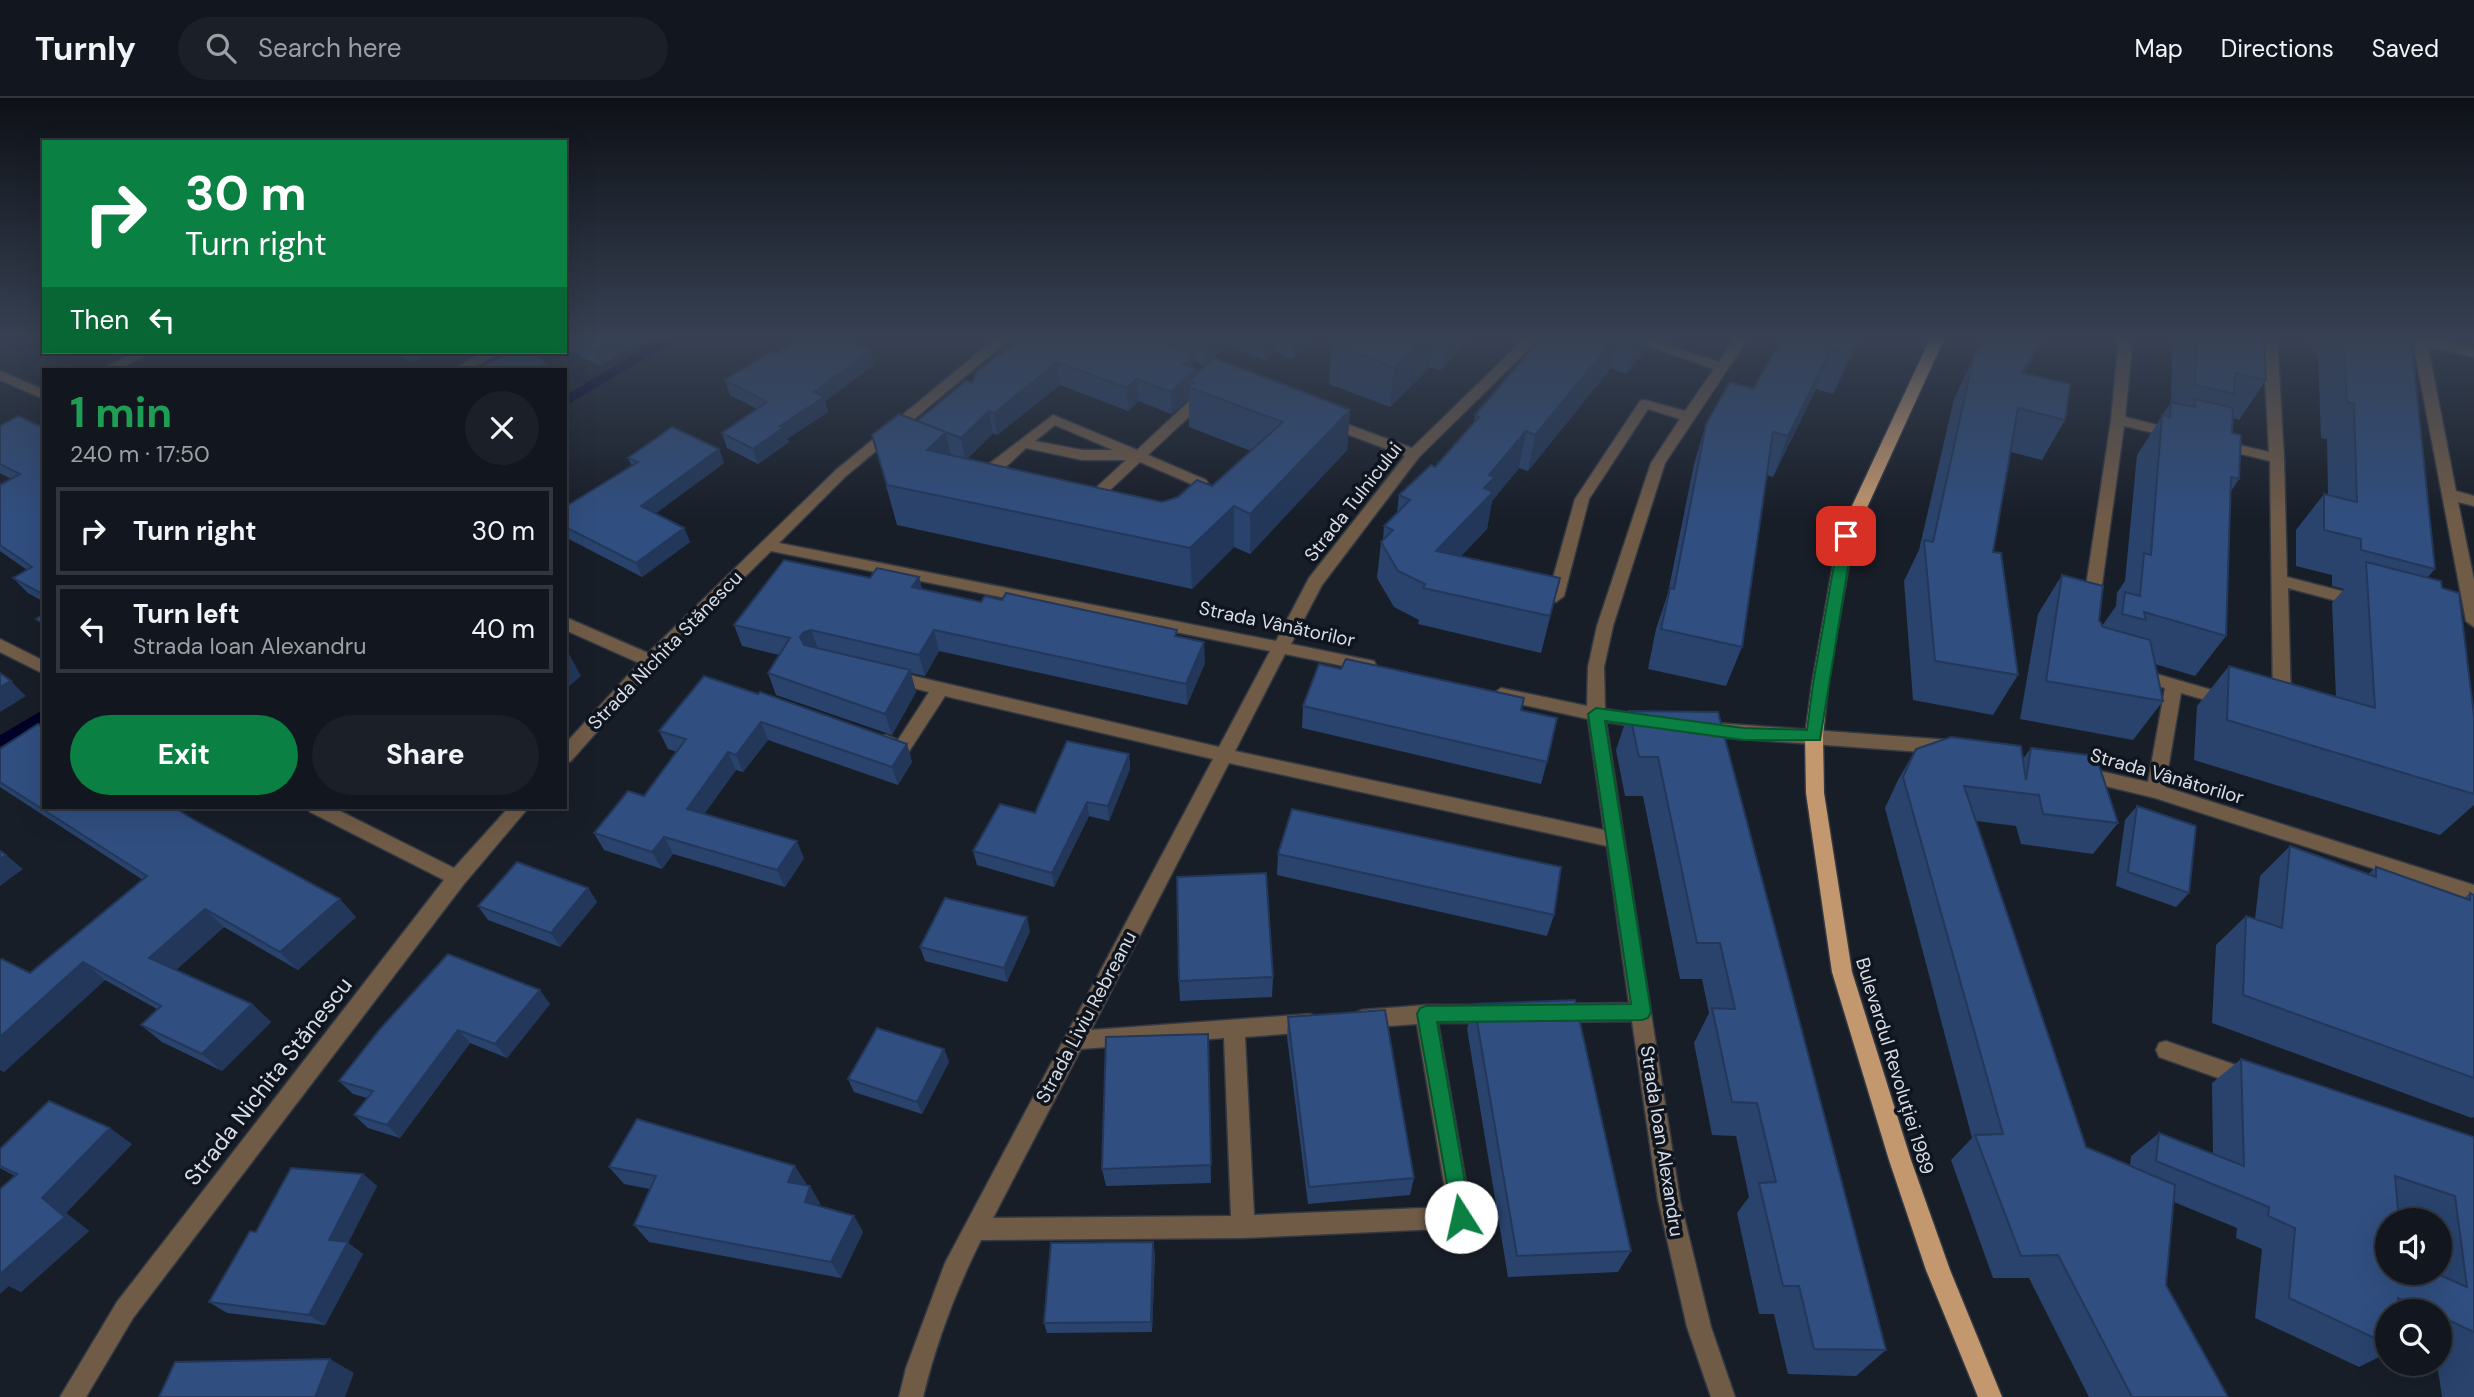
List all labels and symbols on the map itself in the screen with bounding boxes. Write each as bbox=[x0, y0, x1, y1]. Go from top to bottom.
street label: Strada Tulnicului bbox=[1299, 437, 1407, 567]
pin bbox=[1816, 506, 1876, 566]
street label: Strada Nichita Stănescu bbox=[582, 565, 748, 735]
street label: Strada Vânătorilor bbox=[1197, 595, 1357, 653]
street label: Strada Vânătorilor bbox=[2087, 742, 2247, 810]
street label: Strada Liviu Rebreanu bbox=[1030, 927, 1142, 1107]
street label: Bulevardul Revoluției 1989 bbox=[1850, 954, 1940, 1178]
street label: Strada Nichita Stănescu bbox=[177, 971, 359, 1191]
street label: Strada Ioan Alexandru bbox=[1635, 1044, 1689, 1238]
position arrow bbox=[1424, 1180, 1498, 1254]

